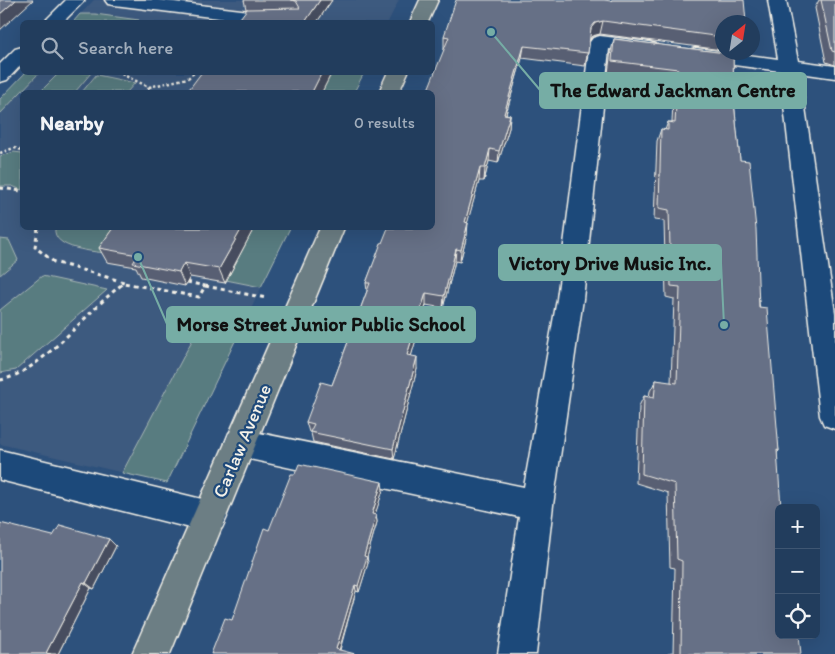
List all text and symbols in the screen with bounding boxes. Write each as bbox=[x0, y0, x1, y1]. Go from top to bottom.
north arrow bbox=[715, 15, 760, 60]
search box bbox=[20, 20, 435, 75]
icon: search bbox=[38, 34, 66, 62]
text: Search here bbox=[78, 36, 173, 59]
callout: The Edward Jackman Centre bbox=[540, 73, 806, 108]
text: The Edward Jackman Centre bbox=[549, 78, 796, 102]
text: Nearby bbox=[40, 110, 104, 135]
text: 0 results bbox=[354, 113, 415, 132]
callout: Victory Drive Music Inc. bbox=[499, 245, 721, 280]
text: Victory Drive Music Inc. bbox=[509, 251, 711, 276]
callout: Morse Street Junior Public School bbox=[167, 307, 475, 342]
text: Morse Street Junior Public School bbox=[177, 312, 466, 336]
street label: Carlaw Avenue bbox=[208, 381, 276, 501]
map controls bbox=[775, 504, 820, 639]
button: + bbox=[775, 504, 820, 549]
button: − bbox=[775, 549, 820, 594]
button: locate bbox=[775, 594, 820, 639]

